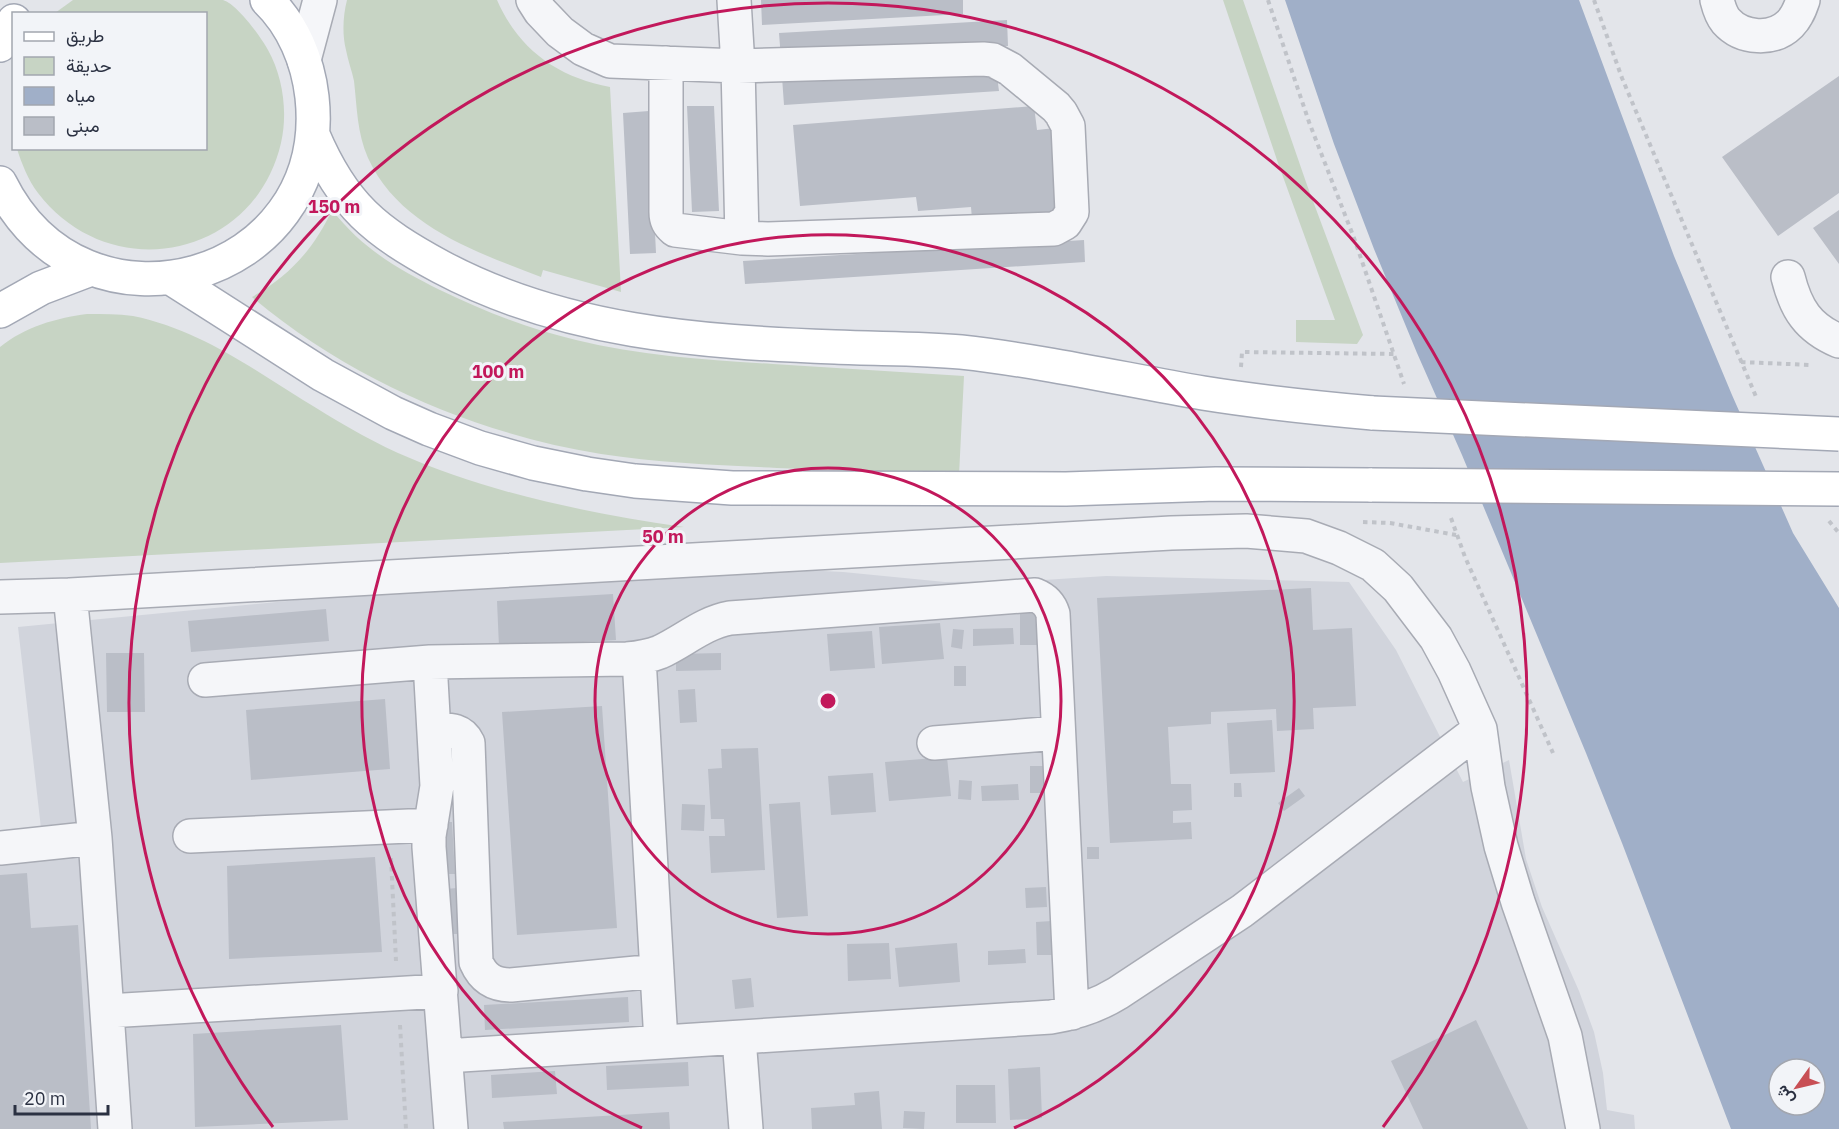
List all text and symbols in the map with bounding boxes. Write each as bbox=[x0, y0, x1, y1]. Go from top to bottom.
legend bbox=[12, 12, 207, 150]
text: طريق bbox=[66, 24, 104, 47]
text: حديقة bbox=[66, 54, 112, 77]
text: مياه bbox=[66, 84, 95, 107]
text: مبنى bbox=[66, 114, 100, 137]
text: 150 m bbox=[308, 195, 360, 218]
text: 100 m bbox=[472, 360, 524, 383]
text: 50 m bbox=[642, 525, 684, 548]
centre of rings bbox=[818, 691, 838, 711]
north arrow bbox=[1767, 1057, 1827, 1117]
scale bar bbox=[15, 1078, 108, 1116]
text: ش bbox=[1771, 1082, 1798, 1109]
text: 20 m bbox=[24, 1087, 66, 1110]

